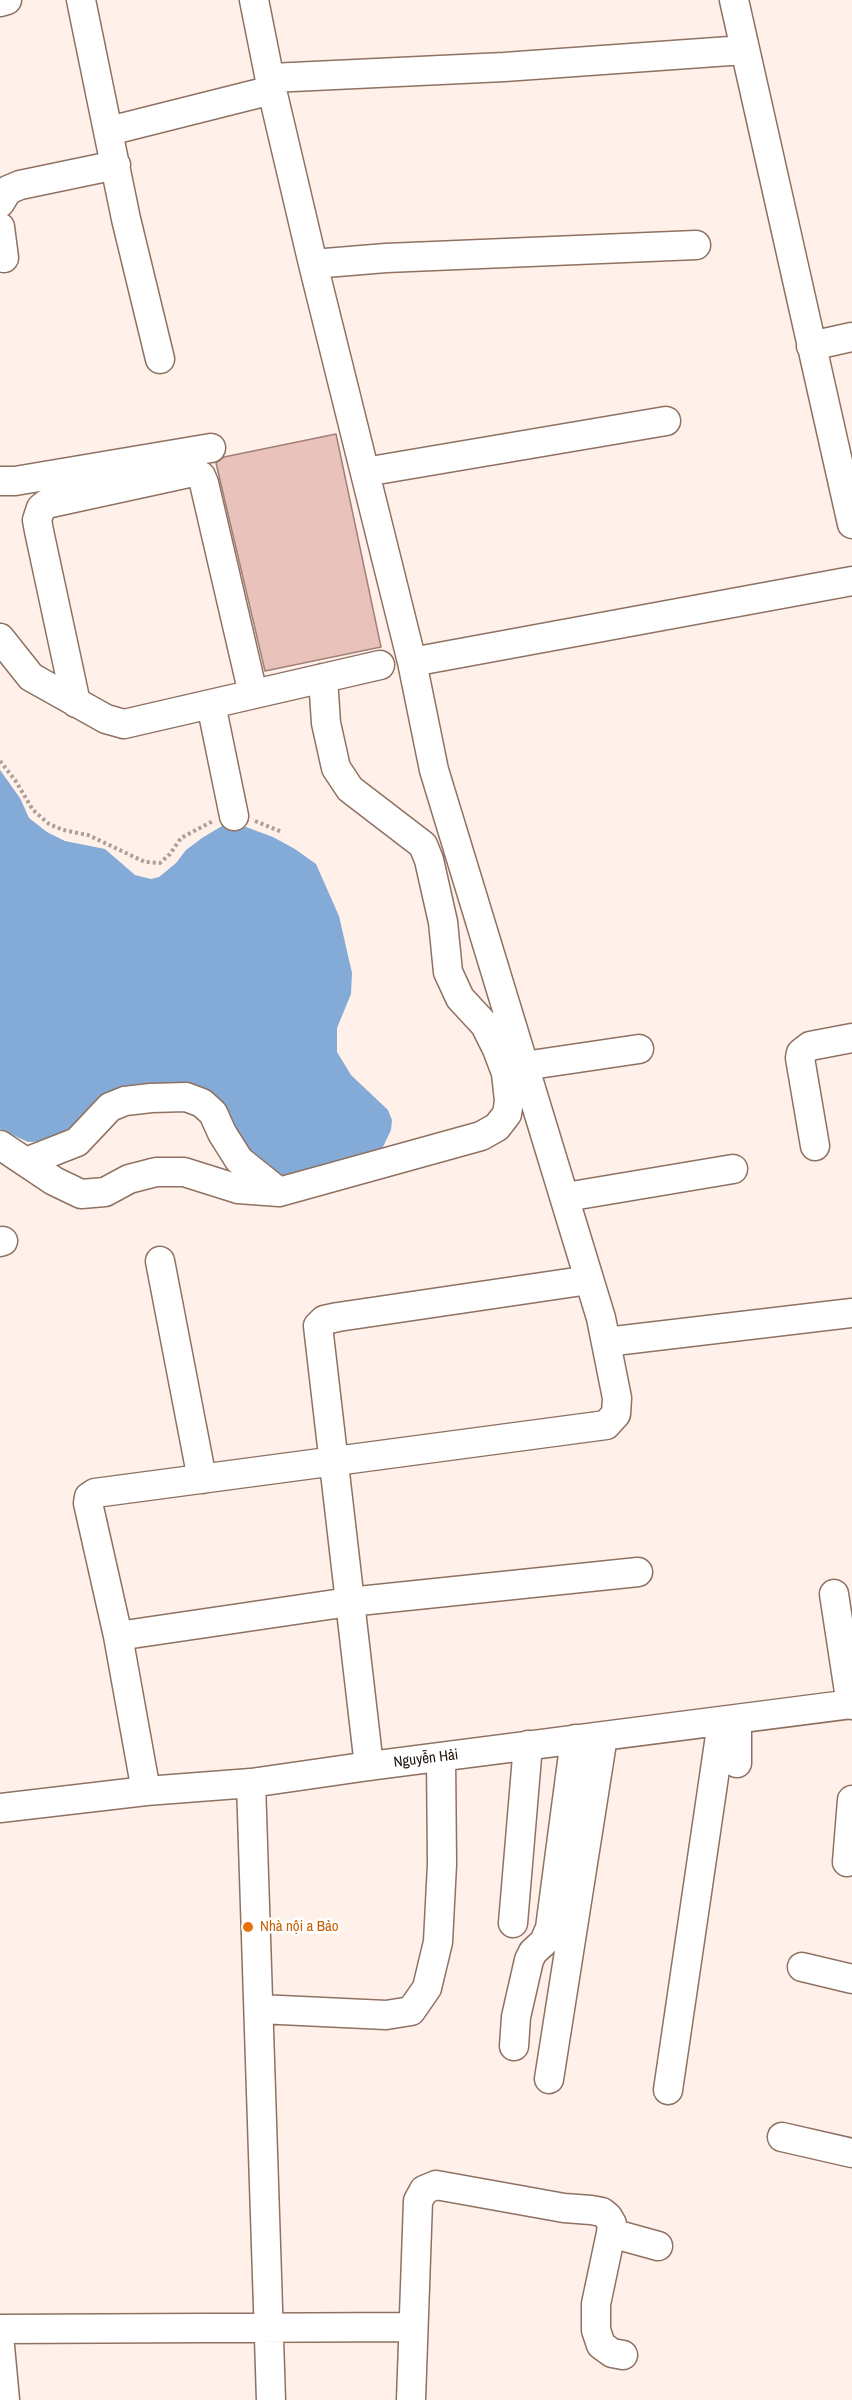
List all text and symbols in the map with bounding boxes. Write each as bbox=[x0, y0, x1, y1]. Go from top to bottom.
street label: Nguyễn Hải bbox=[393, 1746, 459, 1772]
place label: Nhà nội a Bảo bbox=[260, 1918, 339, 1936]
marker: Nhà nội a Bảo bbox=[241, 1920, 255, 1934]

